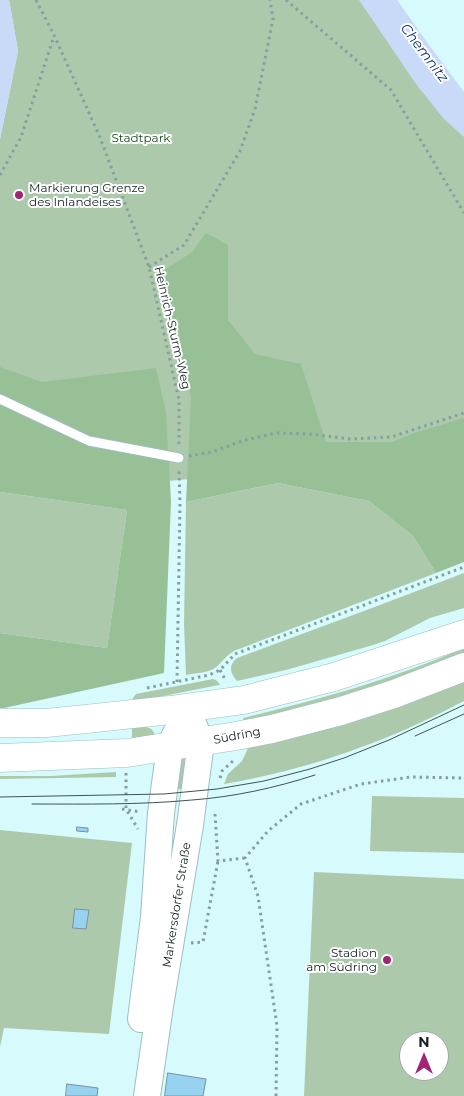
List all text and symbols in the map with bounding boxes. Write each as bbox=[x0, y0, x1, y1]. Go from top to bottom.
water label: Chemnitz bbox=[397, 20, 451, 86]
park label: Stadtpark bbox=[111, 131, 171, 145]
place label: Markierung Grenze des Inlandeises bbox=[29, 181, 145, 209]
marker: Markierung Grenze des Inlandeises bbox=[13, 189, 25, 201]
street label: Heinrich-Sturm-Weg bbox=[151, 265, 193, 391]
street label: Südring bbox=[212, 724, 262, 748]
street label: Markersdorfer Straße bbox=[160, 841, 194, 969]
place label: Stadion am Südring bbox=[306, 946, 377, 974]
marker: Stadion am Südring bbox=[381, 954, 393, 966]
north arrow bbox=[399, 1031, 449, 1081]
text: N bbox=[418, 1033, 430, 1051]

